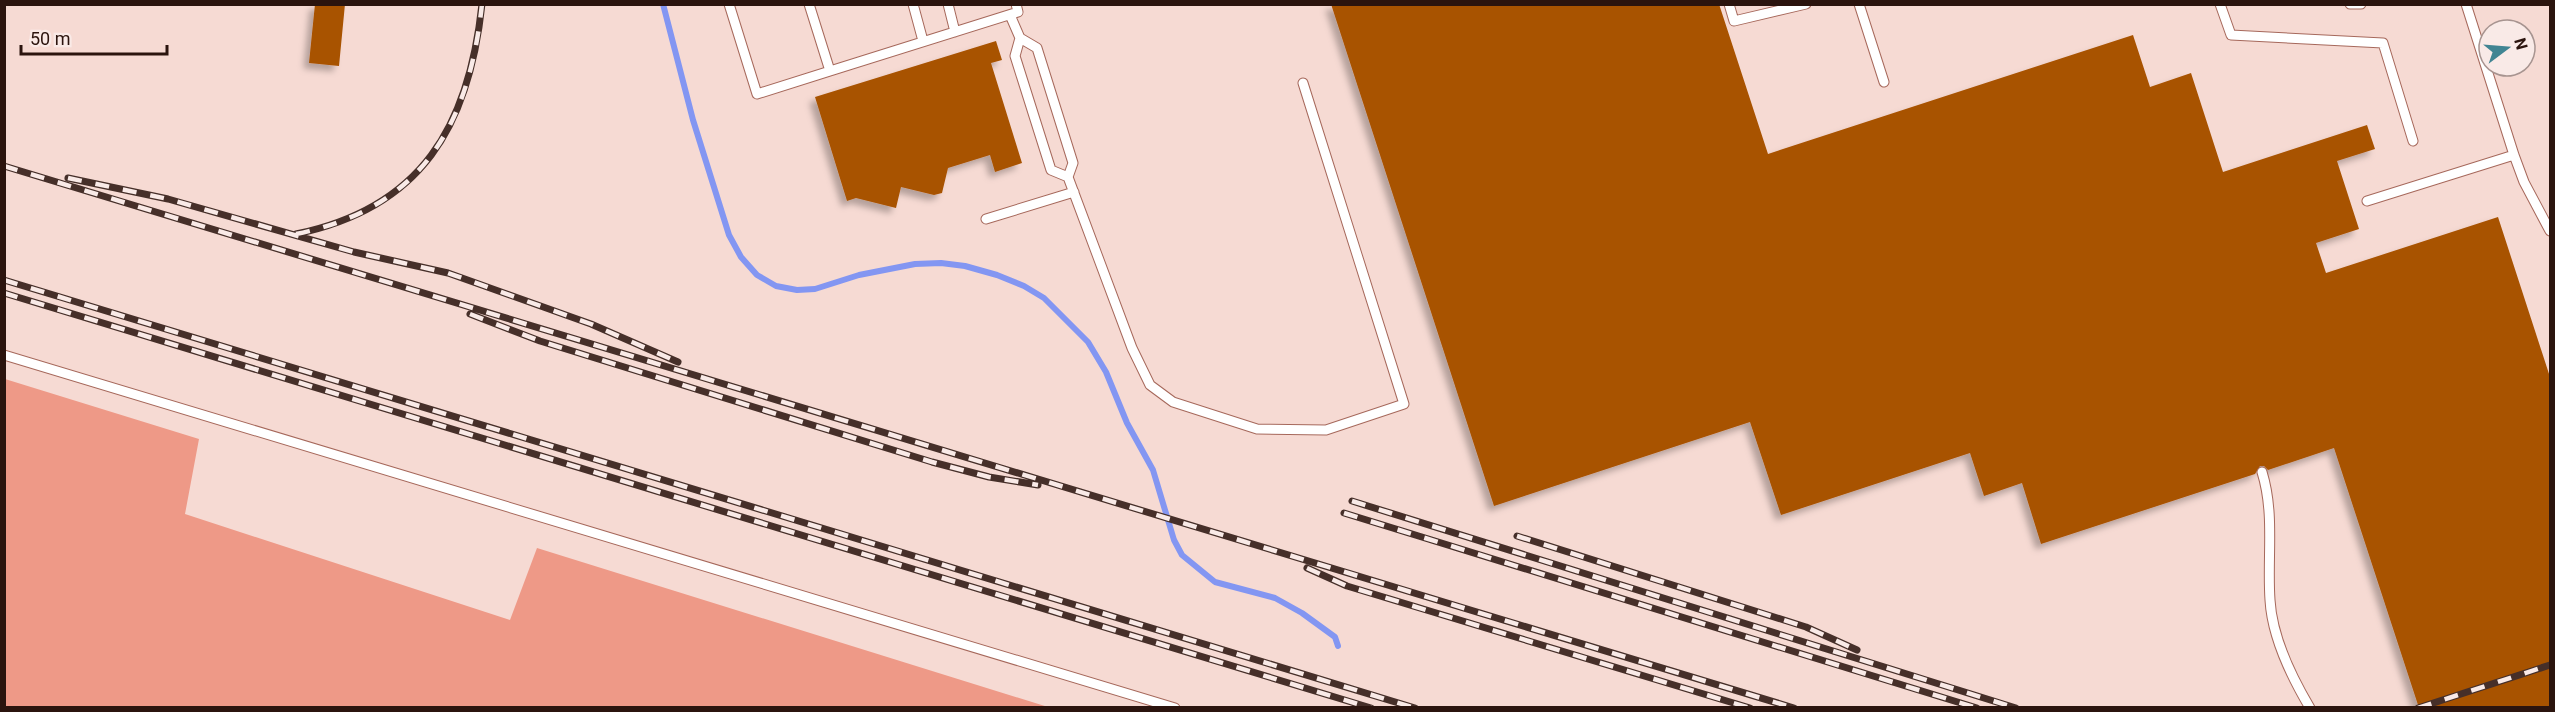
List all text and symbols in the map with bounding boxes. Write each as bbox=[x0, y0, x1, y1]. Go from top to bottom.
scale bar bbox=[21, 18, 166, 56]
north arrow bbox=[2477, 18, 2537, 78]
text: 50 m bbox=[30, 28, 70, 49]
text: N bbox=[2510, 36, 2532, 52]

